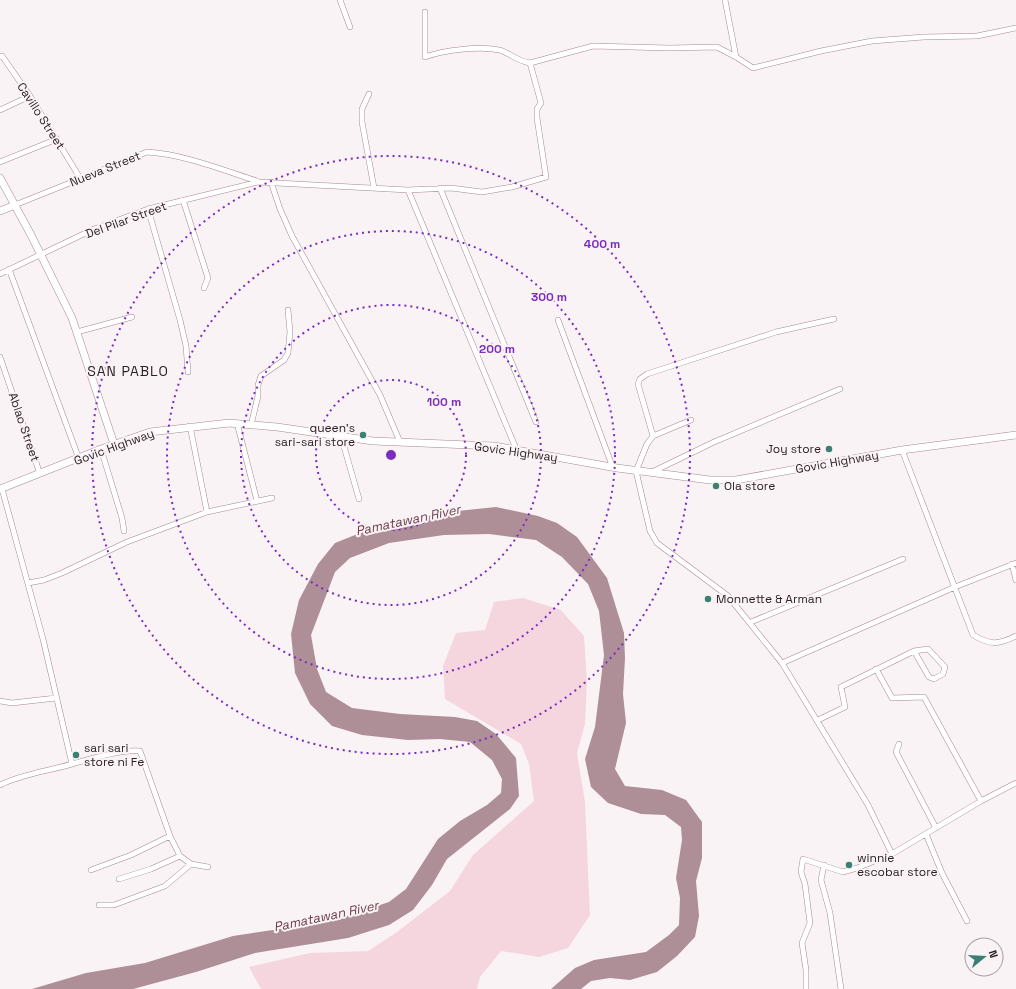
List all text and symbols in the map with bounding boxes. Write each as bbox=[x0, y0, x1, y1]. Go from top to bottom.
street label: Cavillo Street bbox=[13, 79, 69, 153]
street label: Nueva Street bbox=[67, 148, 143, 190]
street label: Del Pilar Street bbox=[83, 198, 169, 242]
text: 400 m bbox=[584, 236, 620, 252]
text: 300 m bbox=[531, 289, 567, 305]
text: 200 m bbox=[479, 341, 515, 357]
district label: SAN PABLO bbox=[87, 362, 169, 380]
street label: Ablao Street bbox=[5, 390, 43, 464]
text: 100 m bbox=[427, 394, 461, 410]
place label: queen's sari-sari store bbox=[275, 420, 355, 450]
street label: Govic Highway bbox=[72, 425, 156, 469]
marker: queen's sari-sari store bbox=[358, 430, 368, 440]
street label: Govic Highway bbox=[473, 438, 559, 466]
place label: Joy store bbox=[766, 441, 821, 457]
marker: Joy store bbox=[824, 444, 834, 454]
street label: Govic Highway bbox=[794, 447, 880, 477]
centre of rings bbox=[384, 448, 398, 462]
place label: Ola store bbox=[724, 478, 775, 494]
marker: Ola store bbox=[711, 481, 721, 491]
water label: Pamatawan River bbox=[354, 500, 464, 539]
place label: Monnette & Arman bbox=[716, 591, 822, 607]
marker: Monnette & Arman bbox=[703, 594, 713, 604]
place label: sari sari store ni Fe bbox=[84, 740, 144, 770]
marker: sari sari store ni Fe bbox=[71, 750, 81, 760]
place label: winnie escobar store bbox=[857, 850, 938, 880]
marker: winnie escobar store bbox=[844, 860, 854, 870]
water label: Pamatawan River bbox=[272, 896, 382, 935]
north arrow bbox=[964, 937, 1004, 977]
text: N bbox=[986, 948, 1001, 960]

